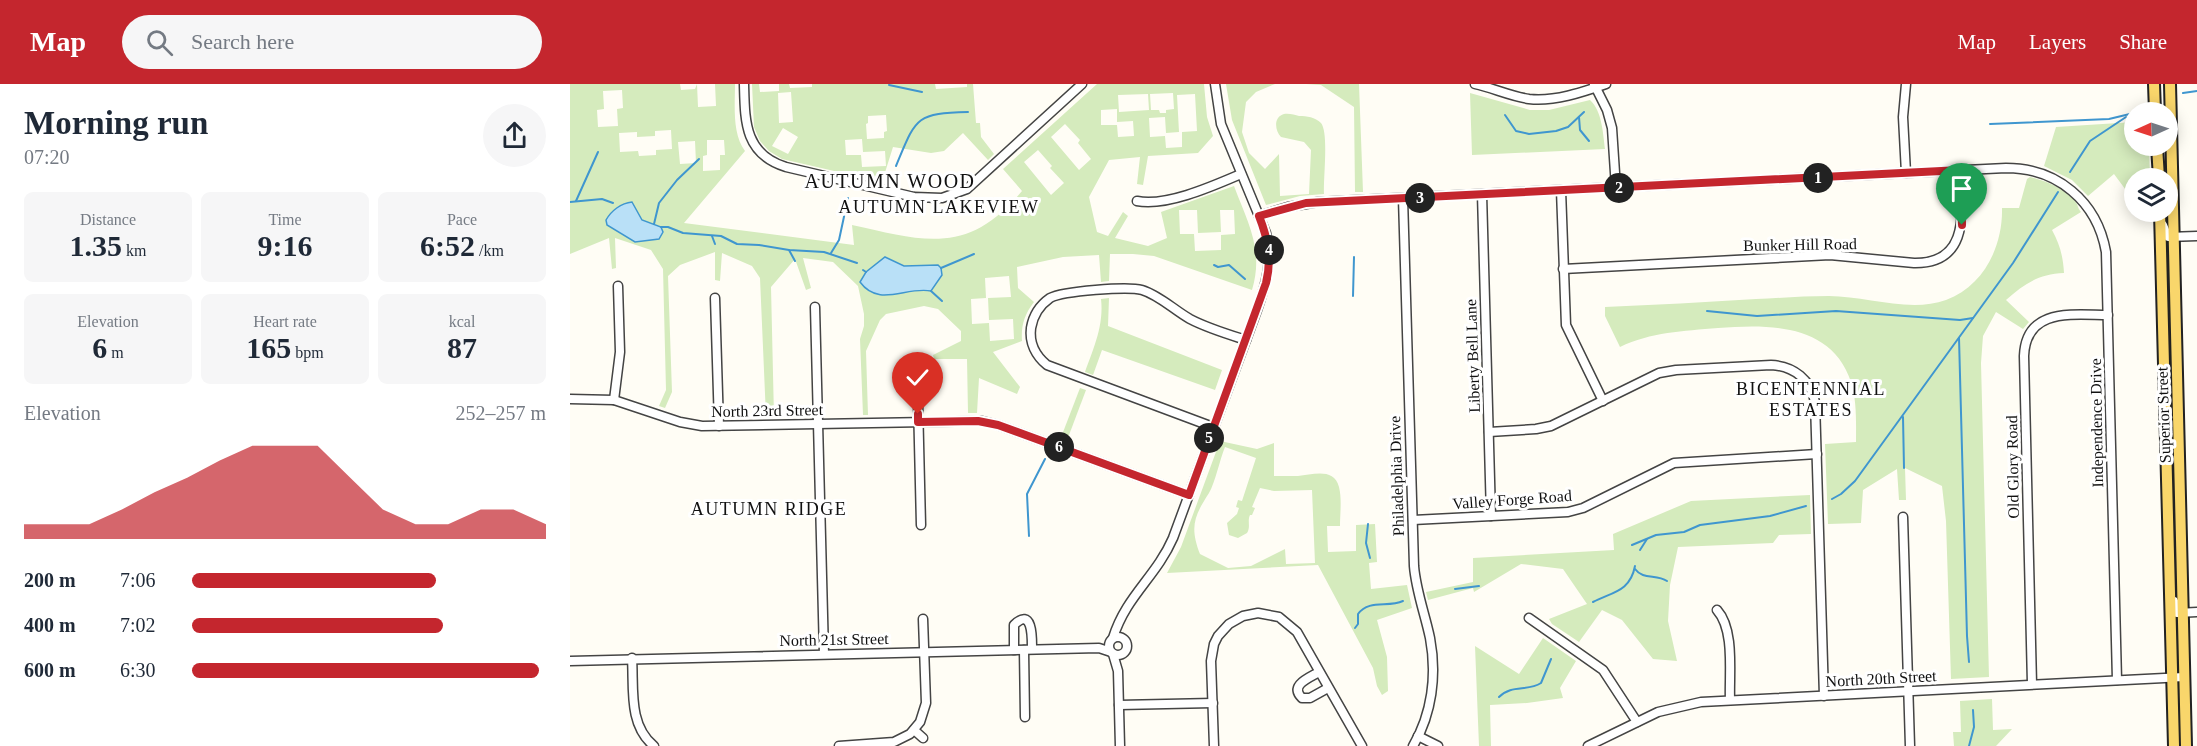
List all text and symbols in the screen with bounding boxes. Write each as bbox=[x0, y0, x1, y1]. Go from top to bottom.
search box bbox=[122, 15, 542, 69]
text: Map bbox=[30, 26, 86, 57]
icon: search bbox=[143, 26, 176, 59]
text: Search here bbox=[191, 29, 294, 54]
text: Map bbox=[1958, 30, 1996, 54]
text: Layers bbox=[2029, 30, 2086, 54]
text: Share bbox=[2119, 30, 2167, 54]
north arrow bbox=[2124, 102, 2178, 156]
map controls bbox=[2124, 102, 2178, 222]
button: share bbox=[483, 104, 546, 167]
text: Morning run bbox=[24, 105, 208, 141]
text: 07:20 bbox=[24, 146, 70, 168]
pin: 1 bbox=[1803, 163, 1833, 193]
pin bbox=[1936, 163, 1987, 225]
button: layers bbox=[2124, 168, 2178, 222]
text: 1 bbox=[1814, 169, 1822, 186]
district label: AUTUMN WOOD bbox=[804, 170, 976, 192]
icon: arrive bbox=[1945, 172, 1978, 205]
pin: 2 bbox=[1604, 173, 1634, 203]
text: 2 bbox=[1615, 179, 1623, 196]
pin: 3 bbox=[1405, 183, 1435, 213]
text: 3 bbox=[1416, 189, 1424, 206]
district label: AUTUMN LAKEVIEW bbox=[839, 197, 1039, 217]
text: Distance bbox=[80, 211, 136, 228]
text: Time bbox=[268, 211, 302, 228]
text: Pace bbox=[447, 211, 477, 228]
text: 1.35 bbox=[70, 229, 122, 262]
text: 9:16 bbox=[258, 229, 313, 262]
text: 6:52 bbox=[420, 229, 475, 262]
pin: 4 bbox=[1254, 235, 1284, 265]
street label: Bunker Hill Road bbox=[1743, 235, 1857, 254]
text: 4 bbox=[1265, 241, 1273, 258]
text: km bbox=[122, 242, 146, 259]
text: /km bbox=[475, 242, 504, 259]
street label: Liberty Bell Lane bbox=[1462, 299, 1484, 413]
text: Elevation bbox=[77, 313, 139, 330]
text: Heart rate bbox=[253, 313, 317, 330]
text: kcal bbox=[449, 313, 475, 330]
text: 6 bbox=[92, 331, 107, 364]
text: 165 bbox=[246, 331, 291, 364]
text: 87 bbox=[447, 331, 477, 364]
text: m bbox=[107, 344, 124, 361]
text: bpm bbox=[291, 344, 324, 361]
pin bbox=[892, 352, 943, 414]
street label: Independence Drive bbox=[2087, 358, 2107, 488]
icon: check bbox=[901, 361, 934, 394]
street label: Superior Street bbox=[2153, 366, 2175, 463]
district label: BICENTENNIAL ESTATES bbox=[1736, 379, 1886, 420]
street label: North 23rd Street bbox=[711, 401, 824, 420]
text: Elevation bbox=[24, 402, 101, 424]
text: 252–257 m bbox=[455, 402, 546, 424]
street label: Philadelphia Drive bbox=[1386, 415, 1408, 536]
street label: Old Glory Road bbox=[2003, 415, 2023, 519]
pin: 5 bbox=[1194, 423, 1224, 453]
text: 5 bbox=[1205, 429, 1213, 446]
pin: 6 bbox=[1044, 432, 1074, 462]
text: 6 bbox=[1055, 438, 1063, 455]
street label: Valley Forge Road bbox=[1452, 487, 1572, 513]
district label: AUTUMN RIDGE bbox=[691, 499, 847, 519]
text: 200 m bbox=[24, 569, 76, 591]
text: 7:06 bbox=[120, 569, 156, 591]
text: 400 m bbox=[24, 614, 76, 636]
text: 7:02 bbox=[120, 614, 156, 636]
street label: North 21st Street bbox=[779, 630, 889, 649]
text: 600 m bbox=[24, 659, 76, 681]
text: 6:30 bbox=[120, 659, 156, 681]
street label: North 20th Street bbox=[1825, 667, 1937, 690]

